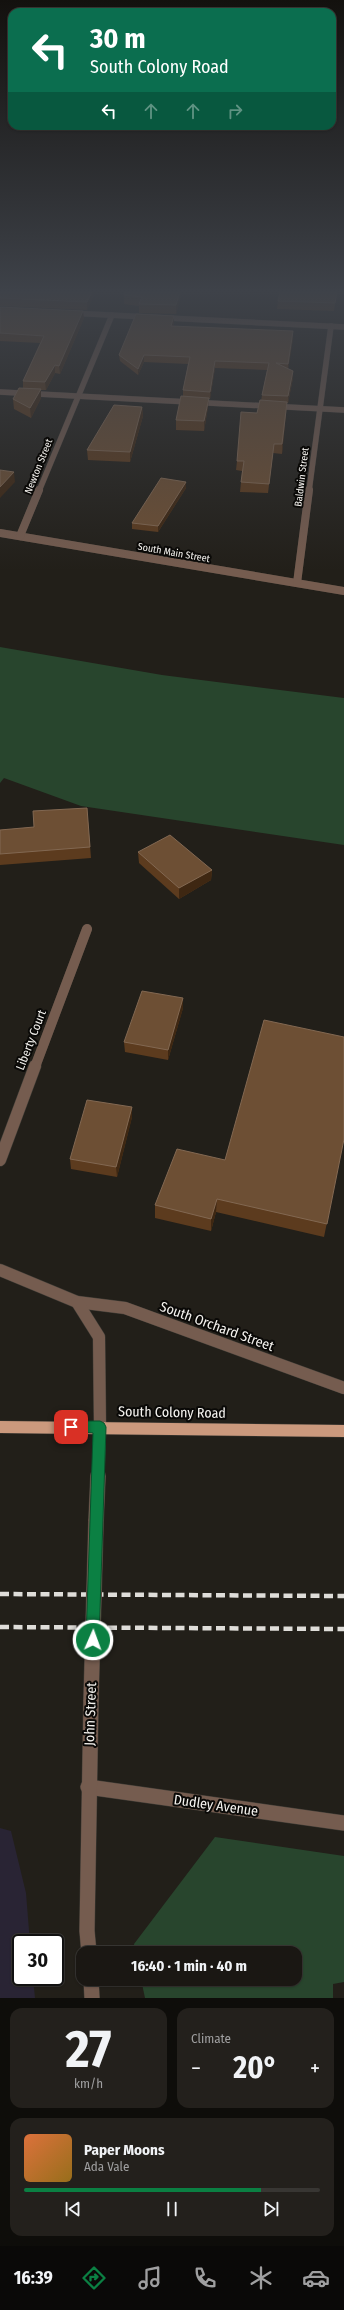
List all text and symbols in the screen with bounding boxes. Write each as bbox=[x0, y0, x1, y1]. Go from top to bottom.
text: 30 m bbox=[90, 22, 146, 55]
icon: left bbox=[24, 24, 76, 76]
text: South Colony Road bbox=[90, 56, 229, 78]
icon: left bbox=[98, 100, 120, 122]
icon: ahead bbox=[140, 100, 162, 122]
icon: ahead bbox=[182, 100, 204, 122]
icon: right bbox=[224, 100, 246, 122]
street label: Newton Street bbox=[22, 436, 56, 496]
street label: Baldwin Street bbox=[292, 446, 312, 507]
street label: South Main Street bbox=[137, 541, 212, 565]
street label: Liberty Court bbox=[13, 1008, 49, 1072]
street label: South Orchard Street bbox=[157, 1298, 277, 1355]
street label: South Colony Road bbox=[118, 1403, 226, 1422]
pin bbox=[54, 1410, 88, 1444]
icon: arrive bbox=[60, 1416, 82, 1438]
position arrow bbox=[72, 1619, 114, 1661]
street label: John Street bbox=[81, 1681, 100, 1746]
street label: Dudley Avenue bbox=[173, 1791, 259, 1820]
speed limit sign: 30 bbox=[12, 1934, 64, 1986]
text: 16:40 · 1 min · 40 m bbox=[131, 1957, 247, 1975]
text: 27 bbox=[66, 2018, 111, 2081]
text: Climate bbox=[191, 2031, 231, 2046]
text: 20° bbox=[233, 2050, 278, 2086]
text: − bbox=[191, 2055, 201, 2082]
text: + bbox=[310, 2055, 320, 2082]
text: km/h bbox=[74, 2076, 103, 2091]
text: Paper Moons bbox=[84, 2141, 165, 2159]
text: Ada Vale bbox=[84, 2159, 129, 2174]
icon: previous bbox=[62, 2198, 84, 2220]
icon: pause bbox=[161, 2198, 183, 2220]
icon: next bbox=[260, 2198, 282, 2220]
icon: directions bbox=[80, 2264, 108, 2292]
icon: music bbox=[136, 2264, 164, 2292]
icon: phone bbox=[191, 2264, 219, 2292]
icon: climate bbox=[247, 2264, 275, 2292]
icon: car bbox=[302, 2264, 330, 2292]
text: 16:39 bbox=[14, 2267, 53, 2289]

